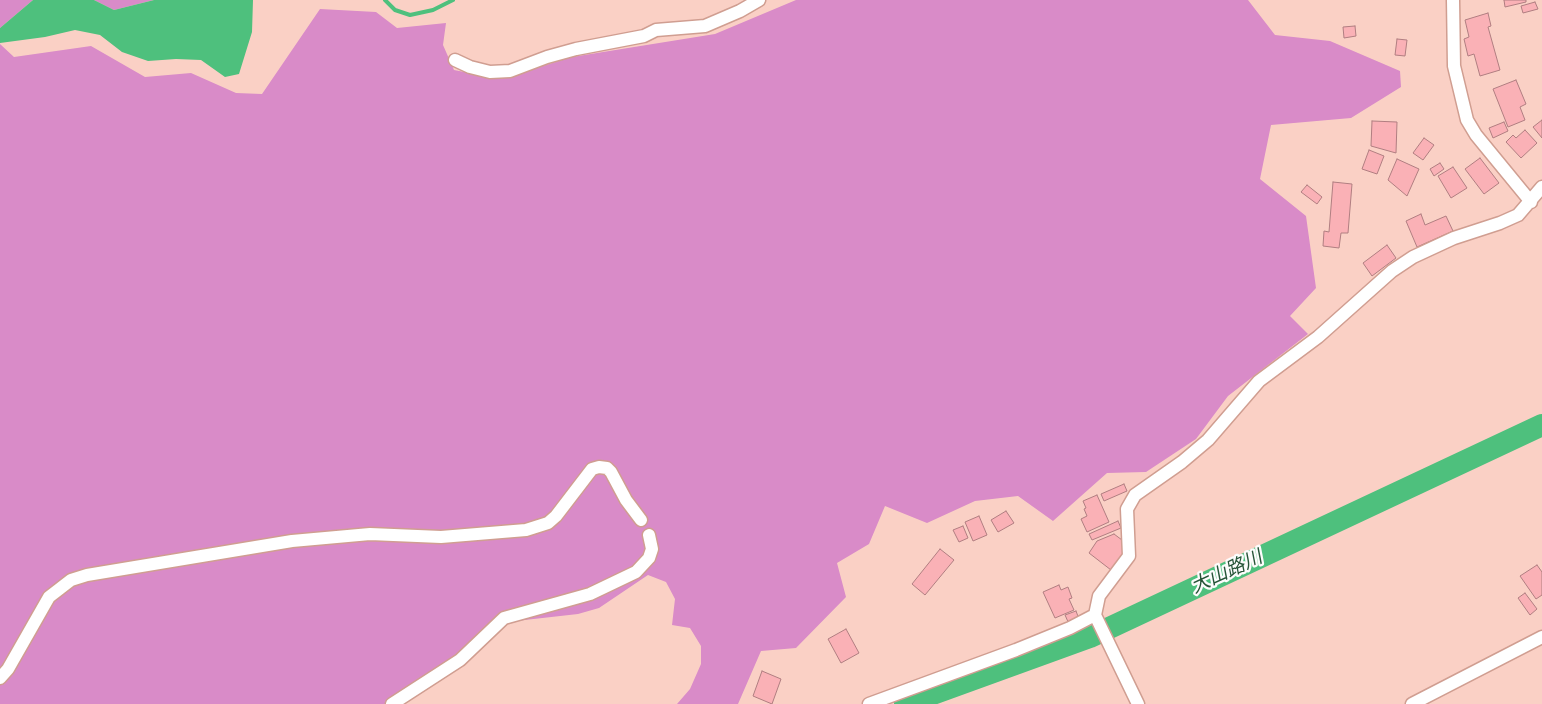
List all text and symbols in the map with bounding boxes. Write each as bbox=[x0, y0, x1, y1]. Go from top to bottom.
water label: 大山路川 bbox=[1188, 547, 1266, 599]

